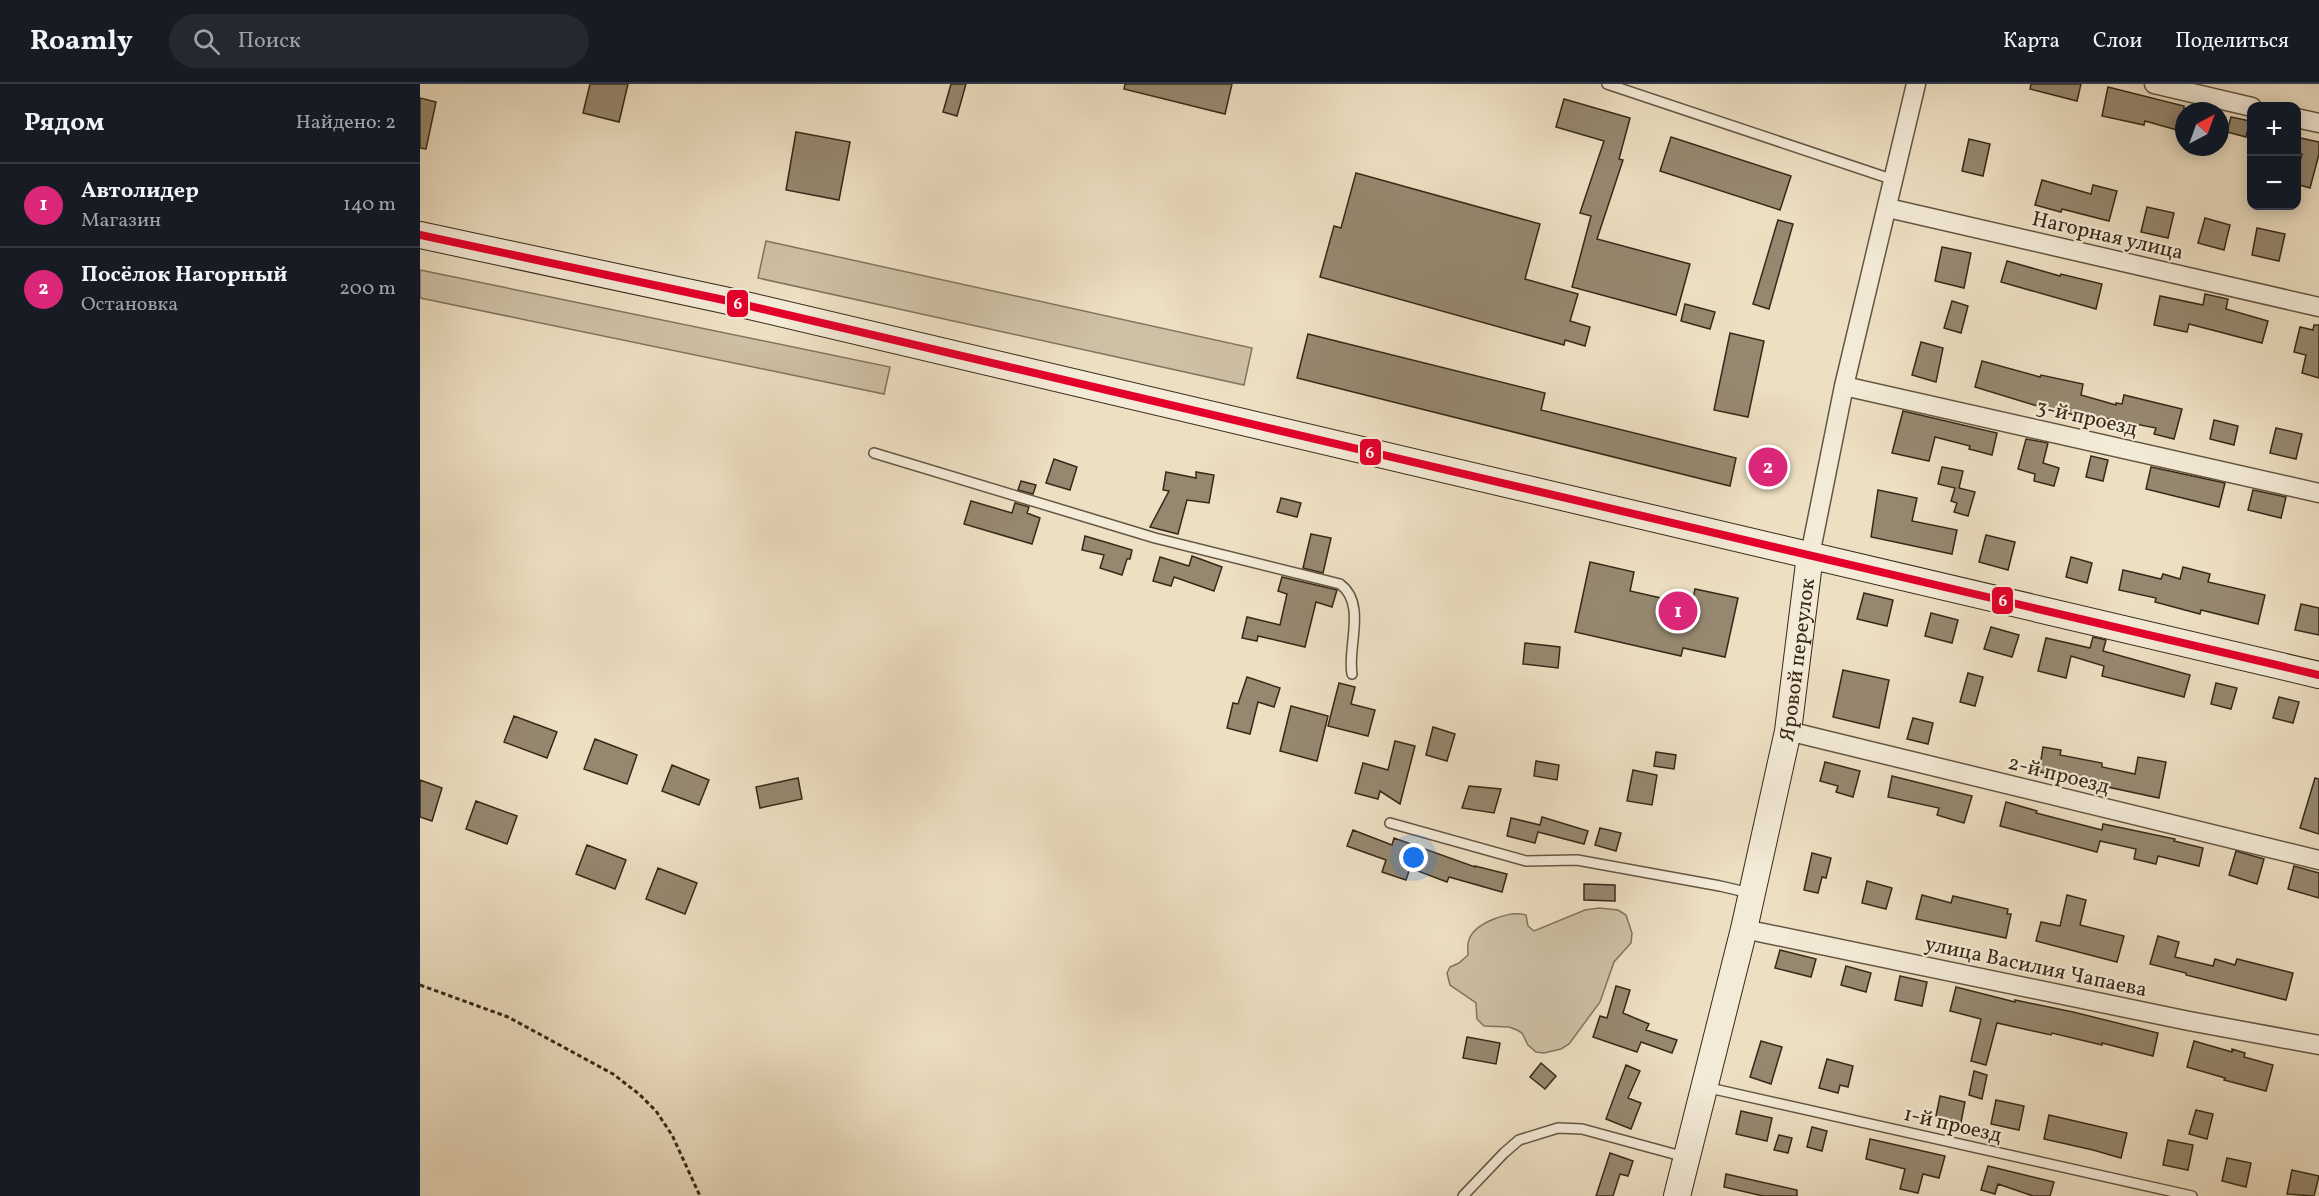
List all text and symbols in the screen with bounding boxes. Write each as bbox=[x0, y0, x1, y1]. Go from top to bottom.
search box bbox=[169, 14, 589, 68]
text: Roamly bbox=[30, 22, 133, 61]
icon: search bbox=[190, 25, 223, 58]
text: Поиск bbox=[238, 26, 301, 57]
text: Карта bbox=[2003, 27, 2060, 56]
text: Слои bbox=[2093, 27, 2142, 56]
text: Поделиться bbox=[2175, 27, 2289, 56]
north arrow bbox=[2175, 102, 2229, 156]
map controls bbox=[2247, 102, 2301, 210]
button: + bbox=[2247, 102, 2301, 156]
text: Рядом bbox=[24, 105, 104, 141]
text: Найдено: 2 bbox=[296, 109, 396, 137]
button: − bbox=[2247, 156, 2301, 210]
text: Автолидер bbox=[81, 176, 199, 207]
text: 1 bbox=[39, 191, 48, 219]
text: 140 m bbox=[343, 191, 396, 219]
street label: Нагорная улица bbox=[2029, 205, 2186, 268]
text: Магазин bbox=[81, 207, 161, 235]
text: Посёлок Нагорный bbox=[81, 260, 287, 291]
text: 2 bbox=[38, 275, 49, 303]
text: 200 m bbox=[339, 275, 396, 303]
line badge: 6 bbox=[726, 289, 749, 318]
text: Остановка bbox=[81, 291, 178, 319]
text: 6 bbox=[734, 294, 743, 316]
street label: 3-й проезд bbox=[2033, 393, 2140, 444]
line badge: 6 bbox=[1359, 438, 1382, 466]
text: 6 bbox=[1366, 443, 1375, 465]
pin: 2 bbox=[1748, 444, 1788, 490]
street label: Яровой переулок bbox=[1773, 577, 1823, 744]
line badge: 6 bbox=[1991, 586, 2014, 615]
pin: 1 bbox=[1658, 588, 1698, 634]
text: 6 bbox=[1999, 591, 2008, 613]
street label: 2-й проезд bbox=[2005, 749, 2112, 802]
your location bbox=[1399, 843, 1428, 872]
street label: улица Василия Чапаева bbox=[1922, 930, 2150, 1005]
street label: 1-й проезд bbox=[1901, 1100, 2005, 1151]

